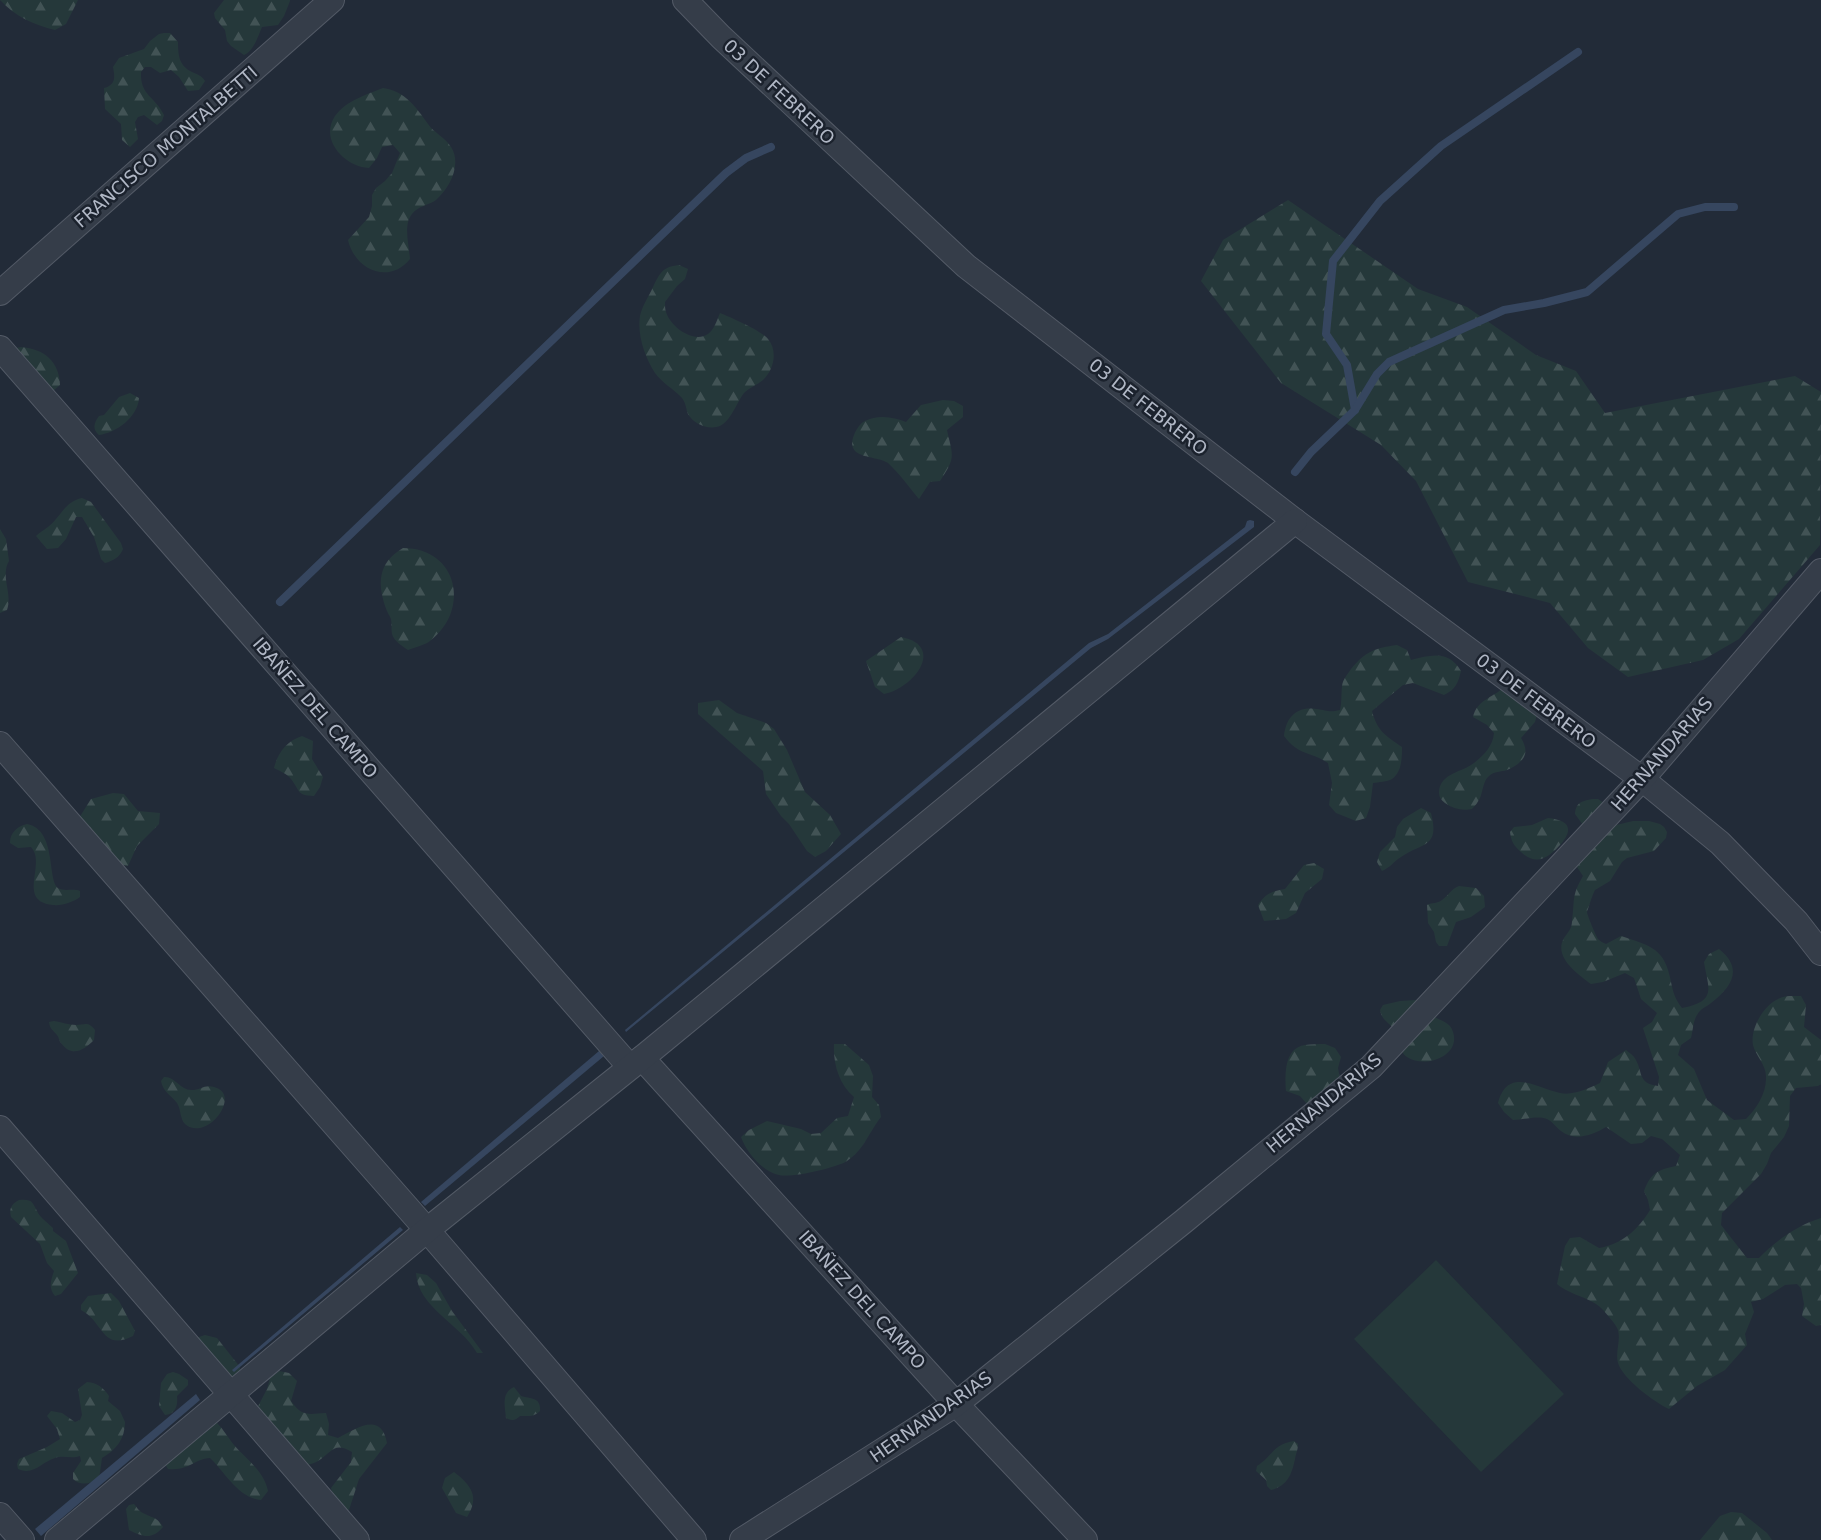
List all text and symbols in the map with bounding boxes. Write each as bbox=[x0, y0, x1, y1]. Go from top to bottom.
street label: 03 DE FEBRERO bbox=[719, 35, 839, 148]
street label: FRANCISCO MONTALBETTI bbox=[70, 61, 261, 232]
street label: 03 DE FEBRERO bbox=[1085, 354, 1212, 459]
street label: IBAÑEZ DEL CAMPO bbox=[249, 633, 382, 782]
street label: 03 DE FEBRERO bbox=[1472, 649, 1600, 752]
street label: HERNANDARIAS bbox=[1606, 692, 1717, 815]
street label: HERNANDARIAS bbox=[1262, 1048, 1386, 1157]
street label: IBAÑEZ DEL CAMPO bbox=[795, 1226, 930, 1373]
street label: HERNANDARIAS bbox=[866, 1367, 996, 1467]

